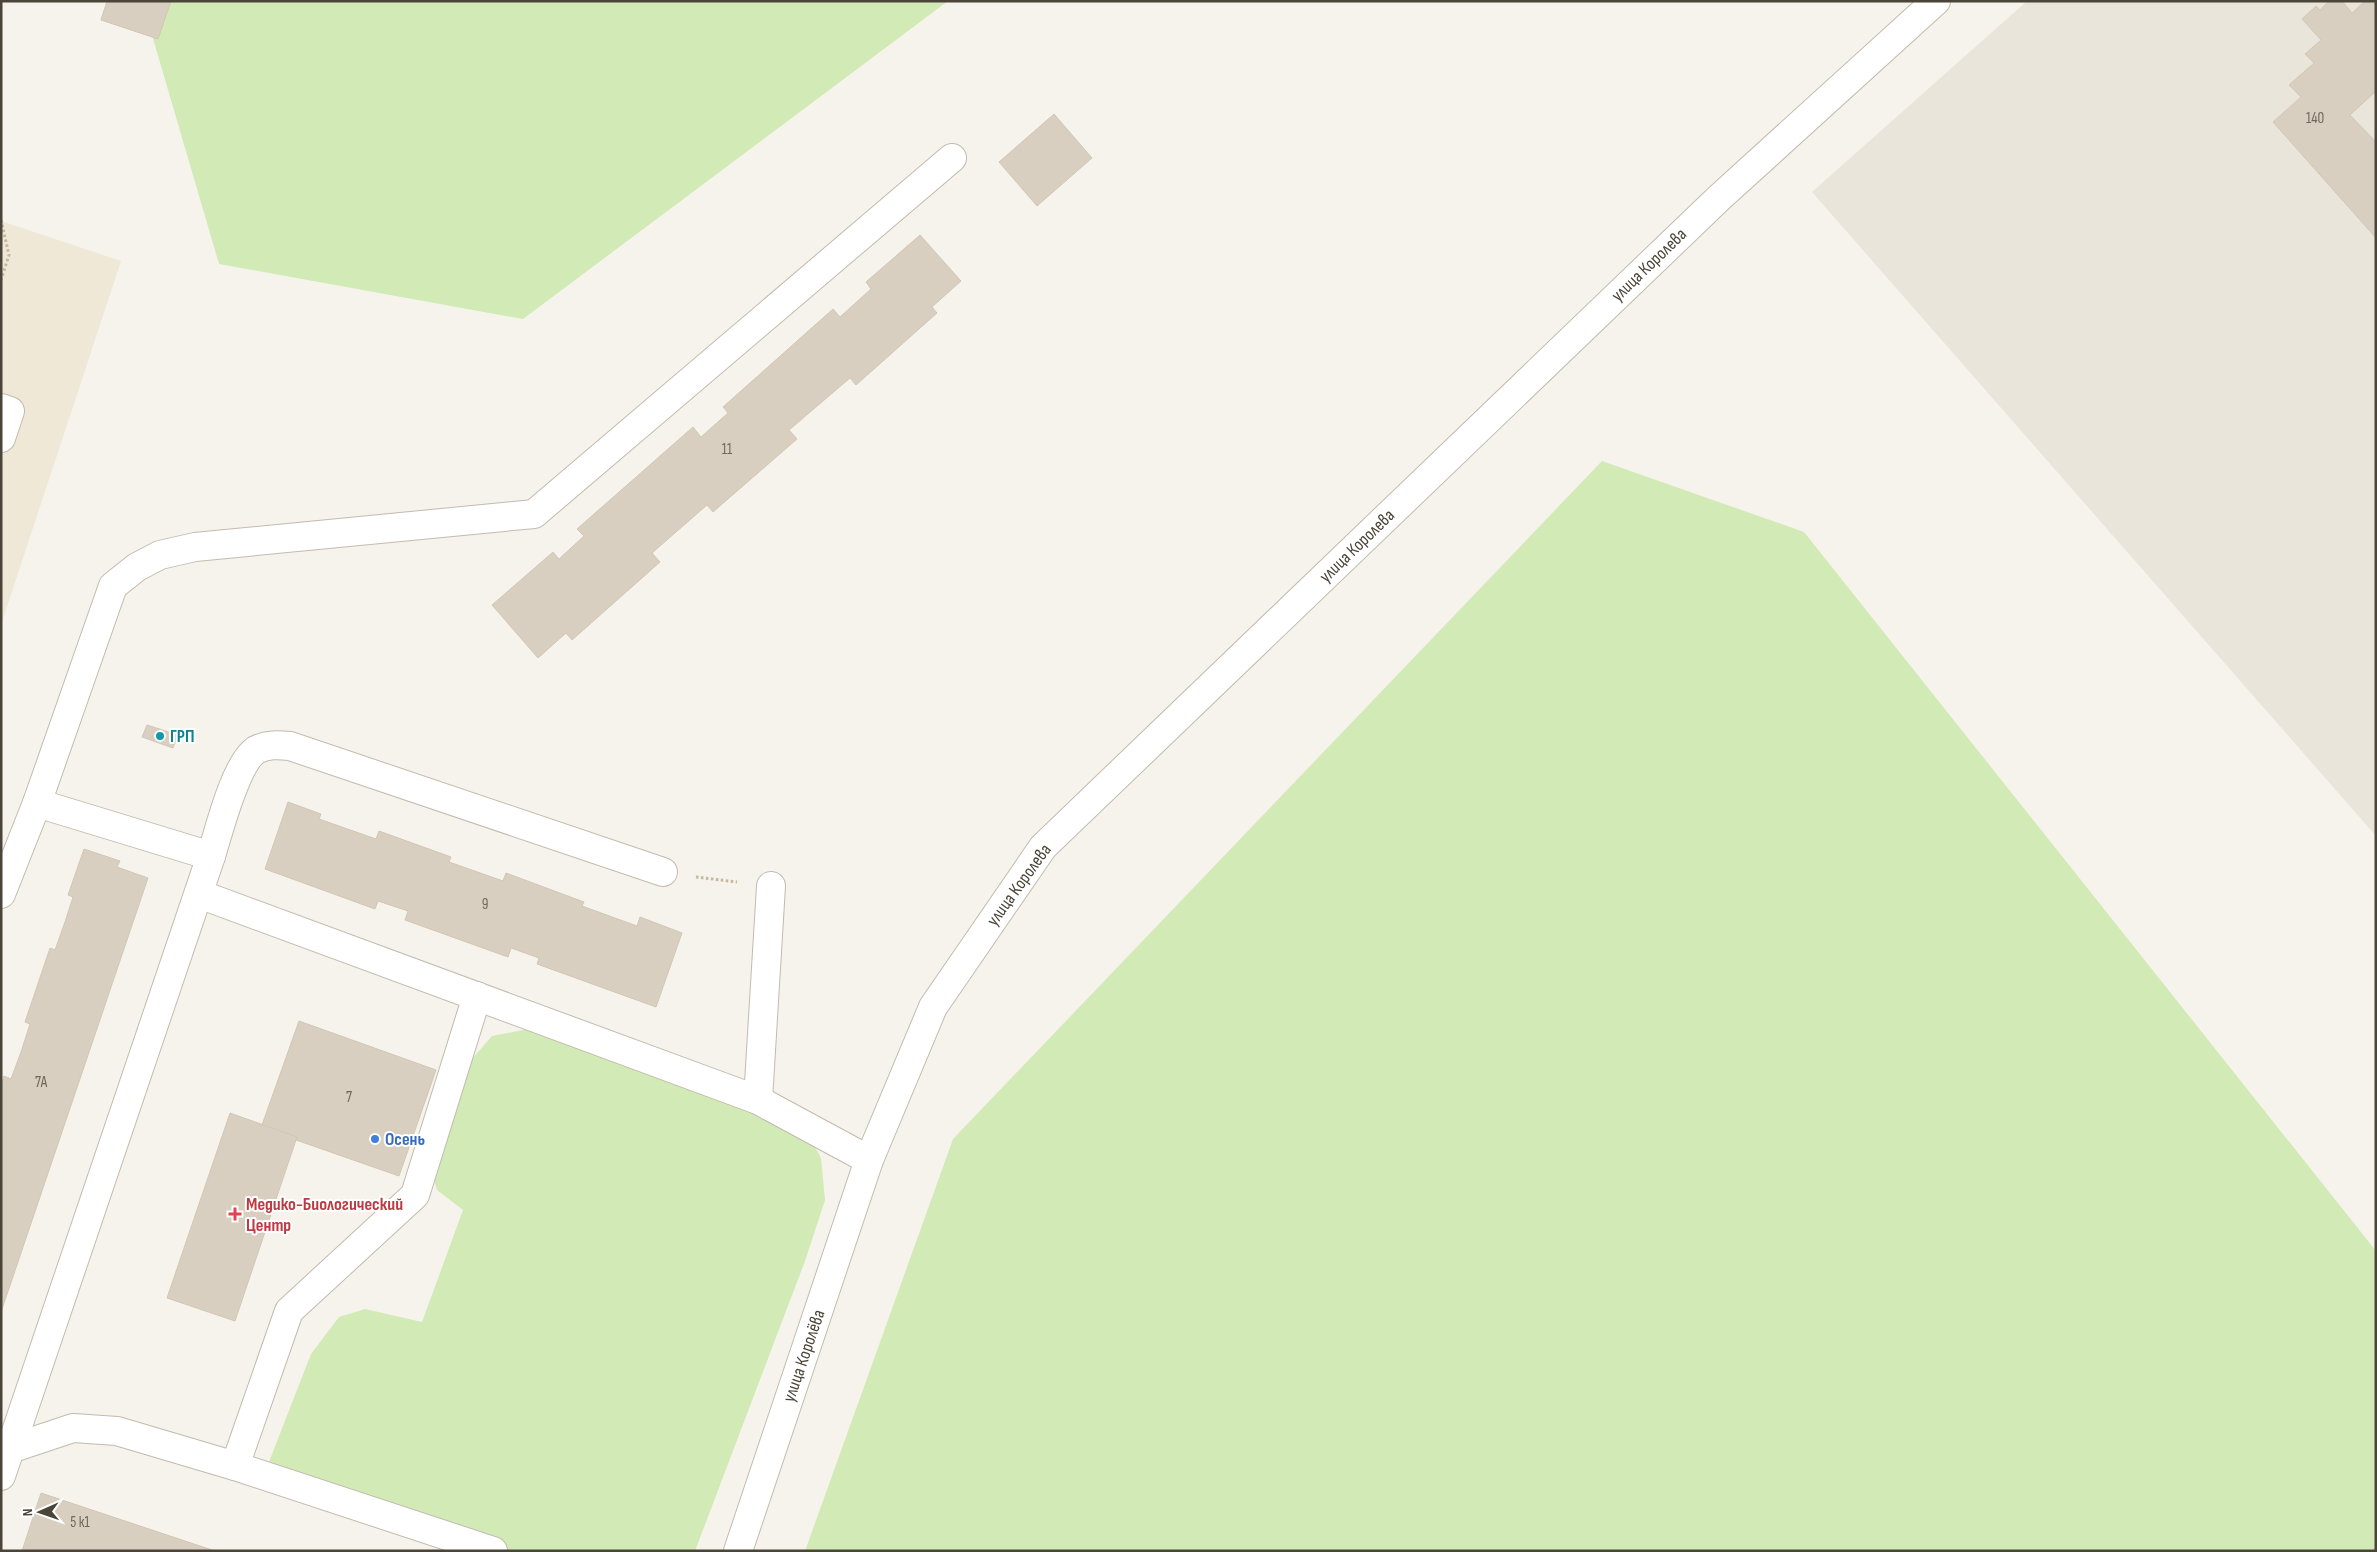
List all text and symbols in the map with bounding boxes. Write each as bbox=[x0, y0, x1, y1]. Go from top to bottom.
house number: 140 bbox=[2306, 109, 2324, 128]
street label: улица Королева bbox=[1607, 224, 1691, 306]
house number: 11 bbox=[722, 440, 733, 459]
street label: улица Королева bbox=[1315, 505, 1399, 587]
place label: ГРП bbox=[170, 726, 195, 747]
marker: ГРП bbox=[154, 730, 166, 742]
street label: улица Королева bbox=[982, 840, 1056, 930]
house number: 9 bbox=[482, 895, 488, 914]
house number: 7А bbox=[35, 1073, 48, 1092]
house number: 7 bbox=[346, 1088, 352, 1107]
place label: Осень bbox=[385, 1129, 425, 1150]
marker: Осень bbox=[369, 1133, 381, 1145]
place label: Медико-Биологический Центр bbox=[246, 1194, 403, 1236]
marker: Медико-Биологический Центр bbox=[228, 1207, 242, 1221]
street label: улица Королёва bbox=[778, 1307, 830, 1405]
north arrow bbox=[15, 1487, 65, 1537]
text: N bbox=[19, 1508, 36, 1516]
house number: 5 к1 bbox=[70, 1513, 90, 1532]

